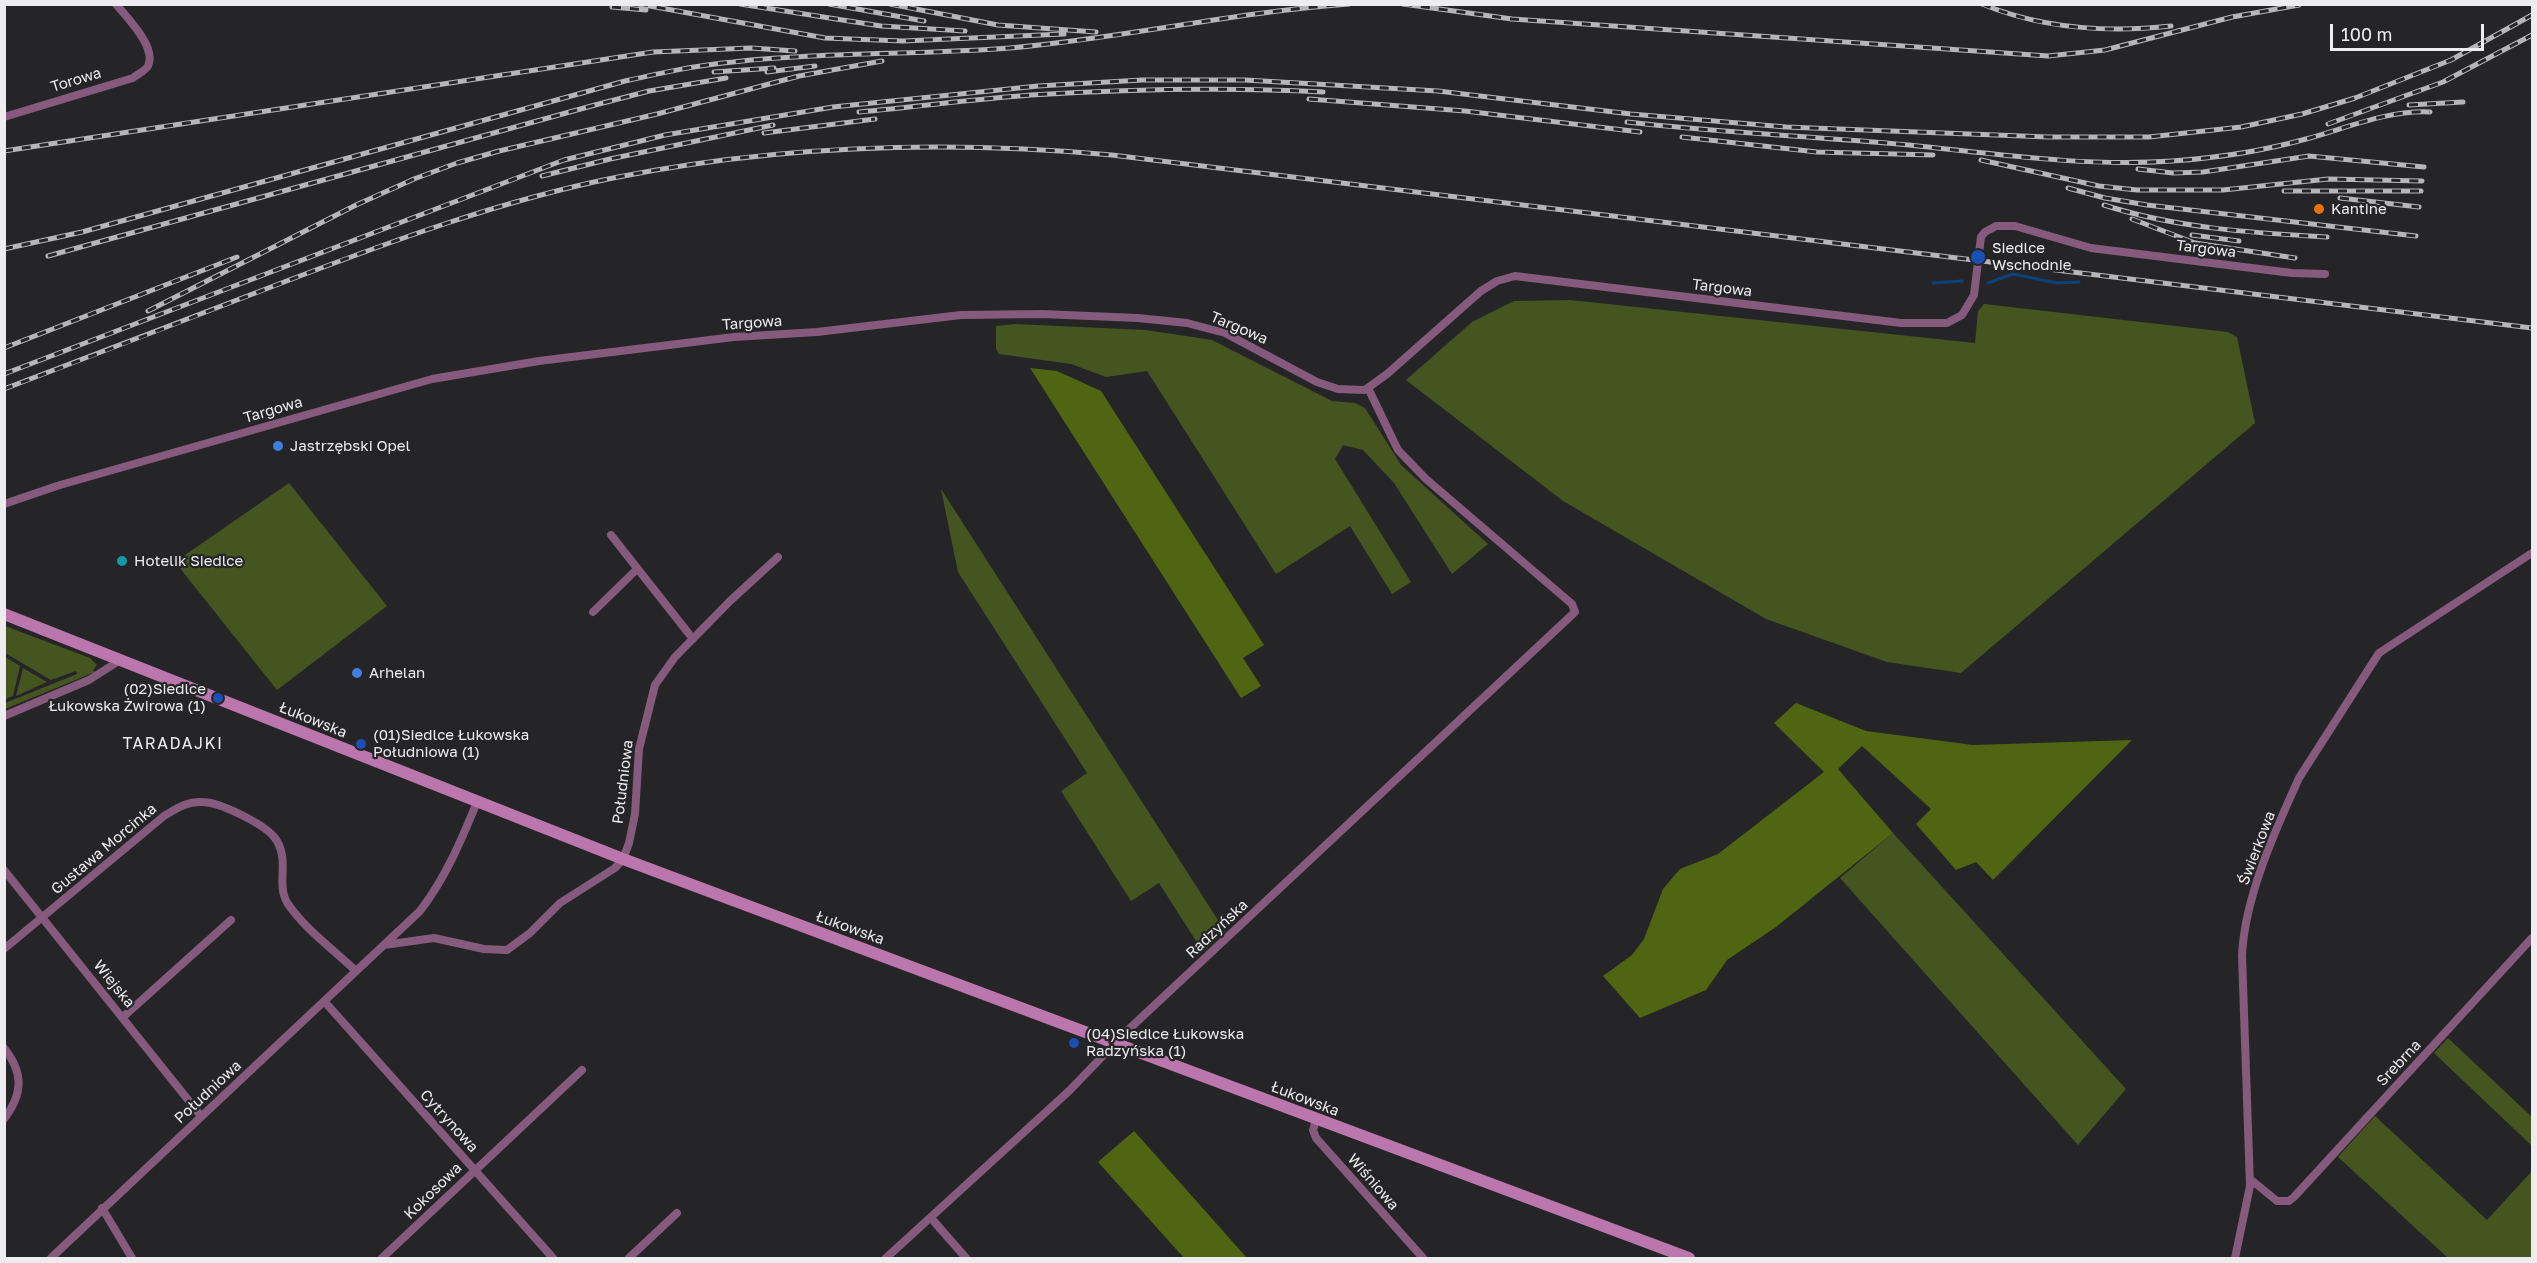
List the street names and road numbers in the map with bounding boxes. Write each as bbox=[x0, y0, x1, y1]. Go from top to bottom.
street label: Torowa bbox=[49, 64, 103, 96]
street label: Targowa bbox=[2175, 236, 2237, 262]
street label: Targowa bbox=[1691, 275, 1753, 301]
street label: Targowa bbox=[1208, 308, 1270, 348]
street label: Targowa bbox=[721, 312, 783, 334]
street label: Targowa bbox=[241, 393, 305, 427]
street label: Łukowska bbox=[276, 698, 350, 742]
street label: Południowa bbox=[609, 739, 637, 825]
street label: Gustawa Morcinka bbox=[48, 800, 160, 898]
street label: Świerkowa bbox=[2235, 809, 2279, 887]
street label: Radzyńska bbox=[1182, 896, 1252, 962]
street label: Łukowska bbox=[813, 907, 887, 949]
street label: Wiejska bbox=[89, 957, 139, 1011]
street label: Srebrna bbox=[2373, 1036, 2425, 1090]
street label: Południowa bbox=[171, 1057, 245, 1127]
street label: Łukowska bbox=[1268, 1078, 1342, 1120]
street label: Cytrynowa bbox=[416, 1086, 482, 1156]
street label: Wiśniowa bbox=[1344, 1150, 1402, 1214]
street label: Kokosowa bbox=[400, 1159, 466, 1223]

